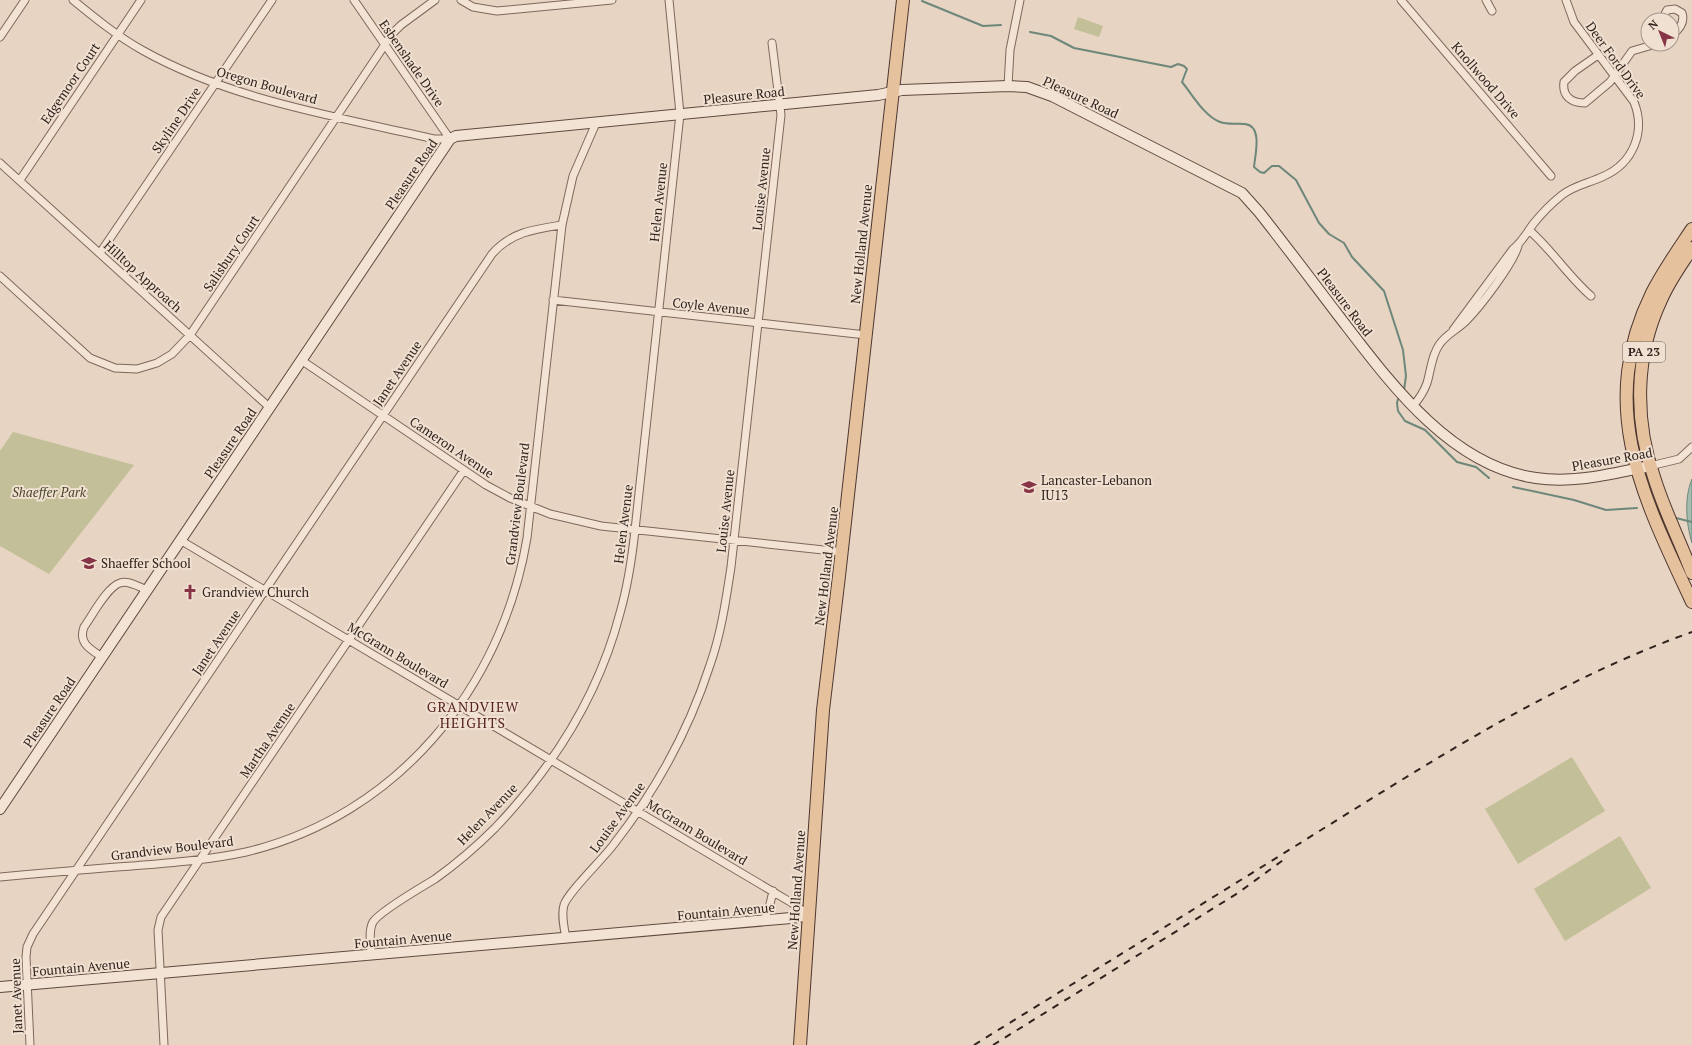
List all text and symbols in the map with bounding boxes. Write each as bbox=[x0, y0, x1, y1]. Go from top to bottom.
north arrow bbox=[1640, 12, 1680, 52]
street label: Esbenshade Drive bbox=[375, 16, 449, 110]
text: N bbox=[1645, 16, 1661, 33]
street label: Deer Ford Drive bbox=[1582, 18, 1650, 102]
street label: Knollwood Drive bbox=[1448, 38, 1524, 122]
street label: Edgemoor Court bbox=[36, 39, 104, 127]
street label: Oregon Boulevard bbox=[214, 62, 320, 108]
street label: Pleasure Road bbox=[1040, 72, 1122, 122]
street label: Pleasure Road bbox=[703, 82, 785, 108]
street label: Skyline Drive bbox=[147, 83, 205, 157]
street label: Pleasure Road bbox=[381, 135, 441, 213]
street label: Louise Avenue bbox=[748, 147, 774, 231]
street label: Helen Avenue bbox=[645, 161, 671, 243]
street label: New Holland Avenue bbox=[846, 183, 876, 305]
street label: Salisbury Court bbox=[199, 211, 263, 295]
street label: Hilltop Approach bbox=[100, 236, 186, 316]
street label: Pleasure Road bbox=[1313, 264, 1377, 340]
street label: Coyle Avenue bbox=[672, 293, 750, 319]
street label: Janet Avenue bbox=[368, 337, 426, 409]
road number: PA 23 bbox=[1623, 342, 1665, 362]
street label: Pleasure Road bbox=[200, 404, 260, 482]
street label: Cameron Avenue bbox=[406, 412, 498, 482]
street label: Grandview Boulevard bbox=[501, 442, 533, 566]
street label: Pleasure Road bbox=[1570, 443, 1654, 475]
street label: Louise Avenue bbox=[712, 469, 738, 553]
place label: Lancaster-Lebanon IU13 bbox=[1041, 471, 1152, 504]
school or university icon: Lancaster-Lebanon IU13 bbox=[1020, 478, 1038, 496]
park label: Shaeffer Park bbox=[12, 483, 87, 501]
street label: Helen Avenue bbox=[609, 483, 637, 565]
street label: New Holland Avenue bbox=[810, 505, 842, 627]
school or university icon: Shaeffer School bbox=[80, 554, 98, 572]
place label: Shaeffer School bbox=[101, 554, 191, 572]
church icon: Grandview Church bbox=[181, 583, 199, 601]
place label: Grandview Church bbox=[202, 583, 310, 601]
street label: Janet Avenue bbox=[187, 606, 245, 678]
street label: McGrann Boulevard bbox=[344, 618, 452, 692]
street label: Pleasure Road bbox=[19, 673, 79, 751]
district label: GRANDVIEW HEIGHTS bbox=[427, 697, 519, 732]
street label: Martha Avenue bbox=[235, 699, 299, 781]
street label: Louise Avenue bbox=[585, 778, 649, 856]
street label: Helen Avenue bbox=[453, 779, 521, 849]
street label: McGrann Boulevard bbox=[643, 795, 751, 869]
street label: New Holland Avenue bbox=[783, 829, 809, 951]
street label: Grandview Boulevard bbox=[110, 832, 234, 864]
street label: Fountain Avenue bbox=[676, 898, 776, 924]
street label: Fountain Avenue bbox=[353, 926, 453, 952]
street label: Fountain Avenue bbox=[31, 954, 131, 980]
street label: Janet Avenue bbox=[6, 958, 26, 1034]

